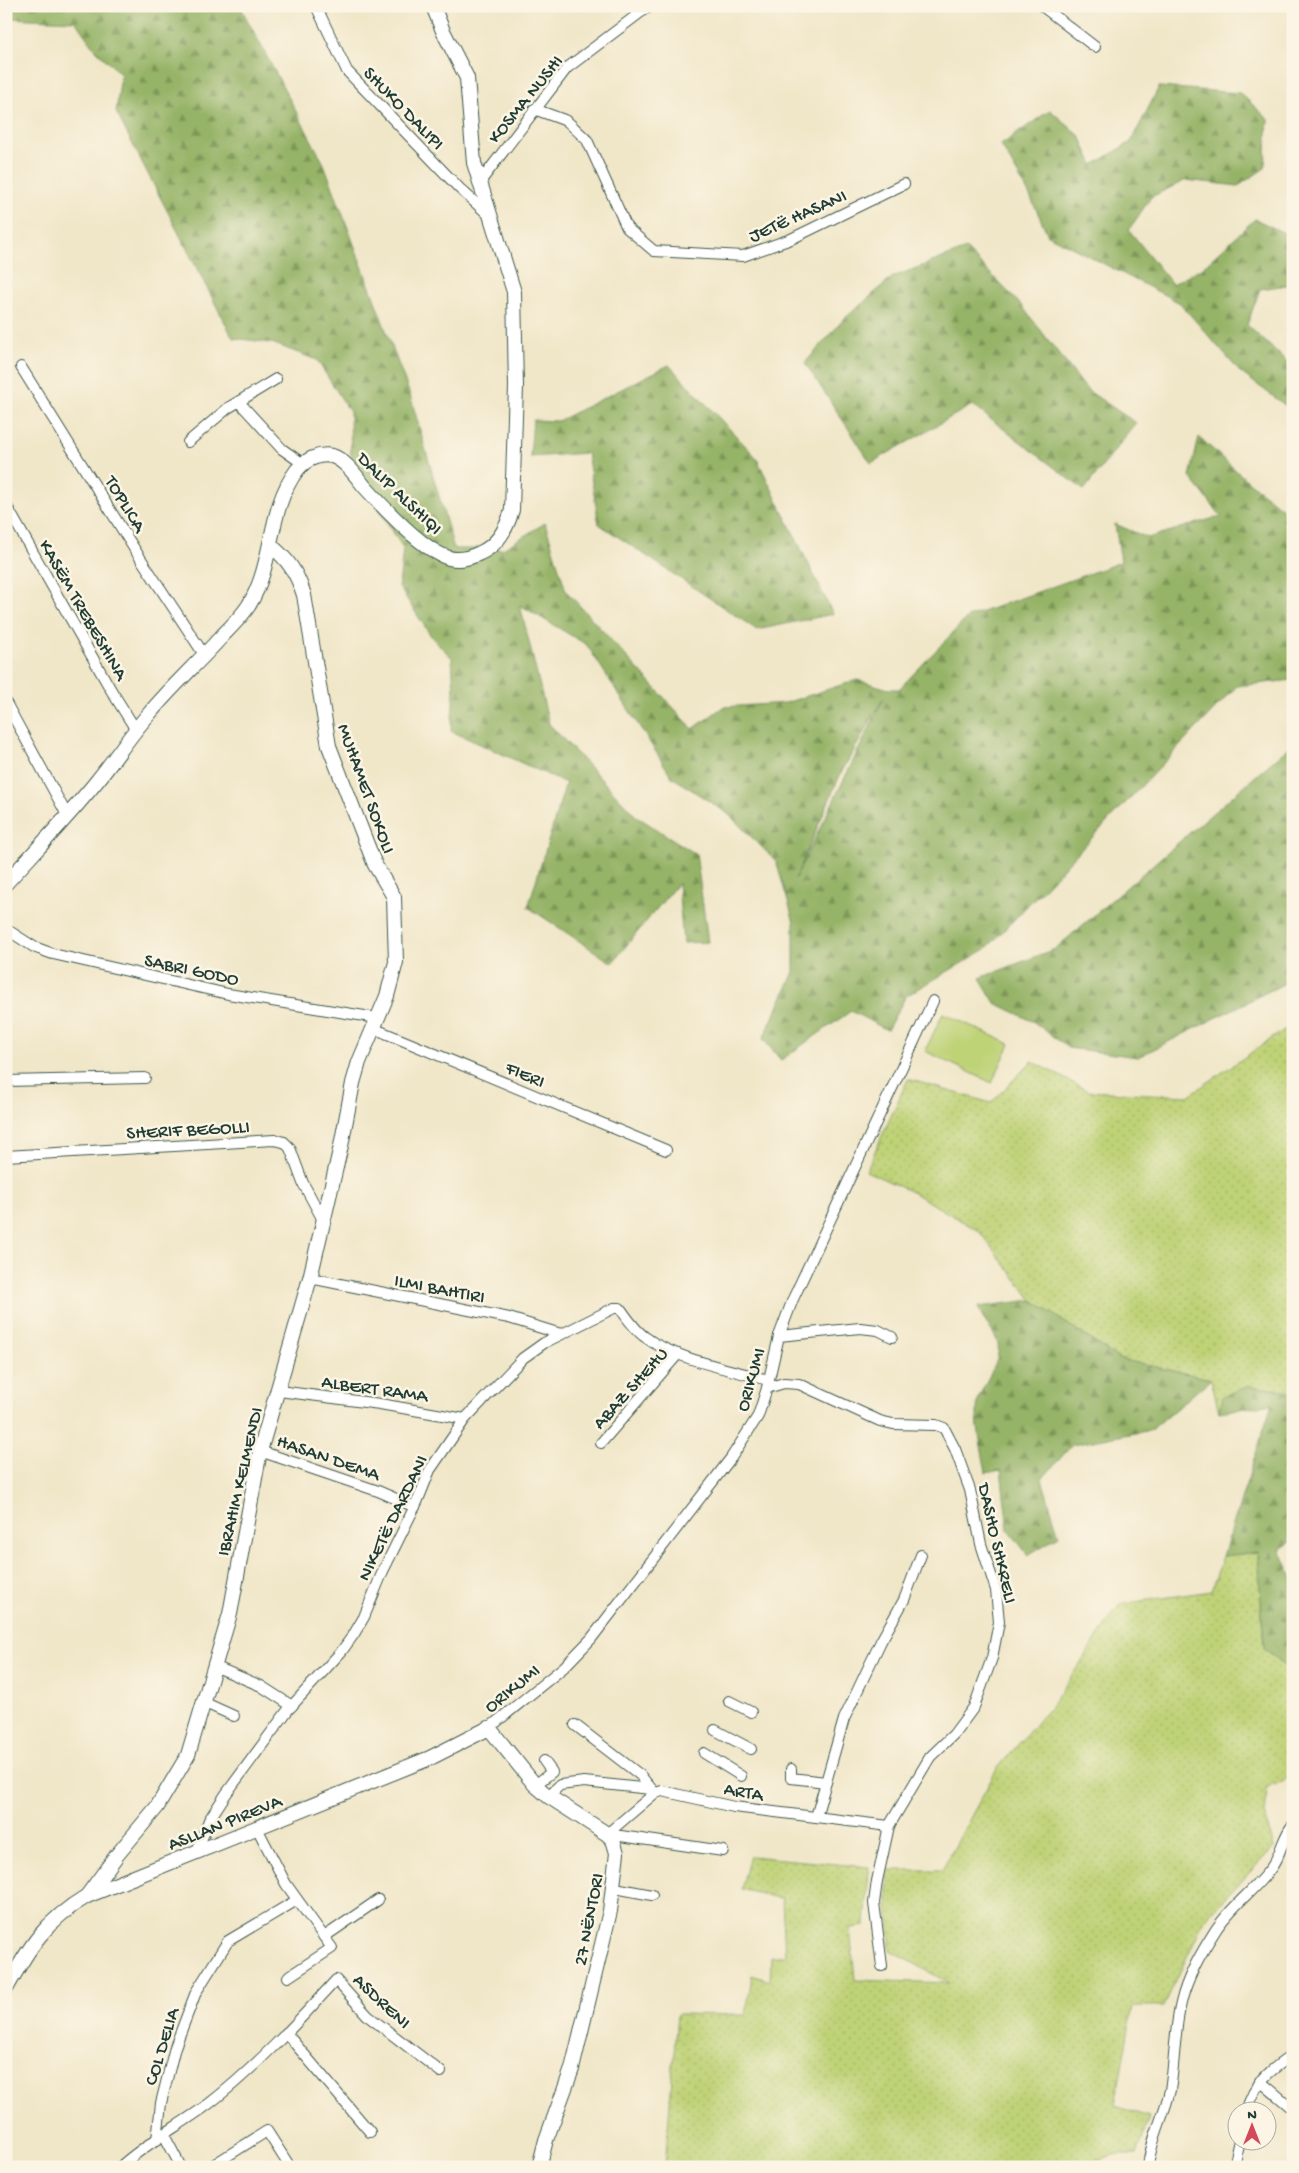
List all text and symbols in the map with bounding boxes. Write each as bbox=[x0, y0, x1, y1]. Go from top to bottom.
street label: KOSMA NUSHI bbox=[484, 51, 569, 149]
street label: SHUKO DALIPI bbox=[357, 63, 448, 156]
street label: JETË HASANI bbox=[746, 185, 851, 249]
street label: DALIP ALSHIQI bbox=[350, 447, 446, 541]
street label: TOPLICA bbox=[98, 471, 151, 539]
street label: KASËM TREBESHINA bbox=[32, 536, 132, 687]
street label: MUHAMET SOKOLI bbox=[331, 721, 399, 857]
street label: SABRI GODO bbox=[142, 950, 241, 993]
street label: FIERI bbox=[501, 1057, 548, 1095]
street label: SHERIF BEGOLLI bbox=[126, 1117, 251, 1146]
street label: ILMI BAHTIRI bbox=[392, 1270, 487, 1310]
street label: ABAZ SHEHU bbox=[589, 1344, 674, 1435]
street label: ORIKUMI bbox=[732, 1345, 772, 1414]
street label: ALBERT RAMA bbox=[320, 1372, 431, 1410]
street label: IBRAHIM KELMENDI bbox=[213, 1405, 270, 1559]
street label: HASAN DEMA bbox=[273, 1431, 384, 1488]
street label: NIKETË DARDANI bbox=[354, 1452, 435, 1585]
street label: DASHO SHKRELI bbox=[970, 1480, 1021, 1606]
street label: ORIKUMI bbox=[481, 1660, 546, 1719]
street label: ARTA bbox=[722, 1779, 767, 1809]
street label: ASLLAN PIREVA bbox=[165, 1790, 287, 1858]
street label: 27 NËNTORI bbox=[570, 1872, 611, 1968]
street label: ASDRENI bbox=[347, 1970, 414, 2035]
street label: COL DELIA bbox=[141, 2004, 187, 2089]
north arrow bbox=[1226, 2100, 1276, 2150]
text: N bbox=[1247, 2107, 1257, 2124]

